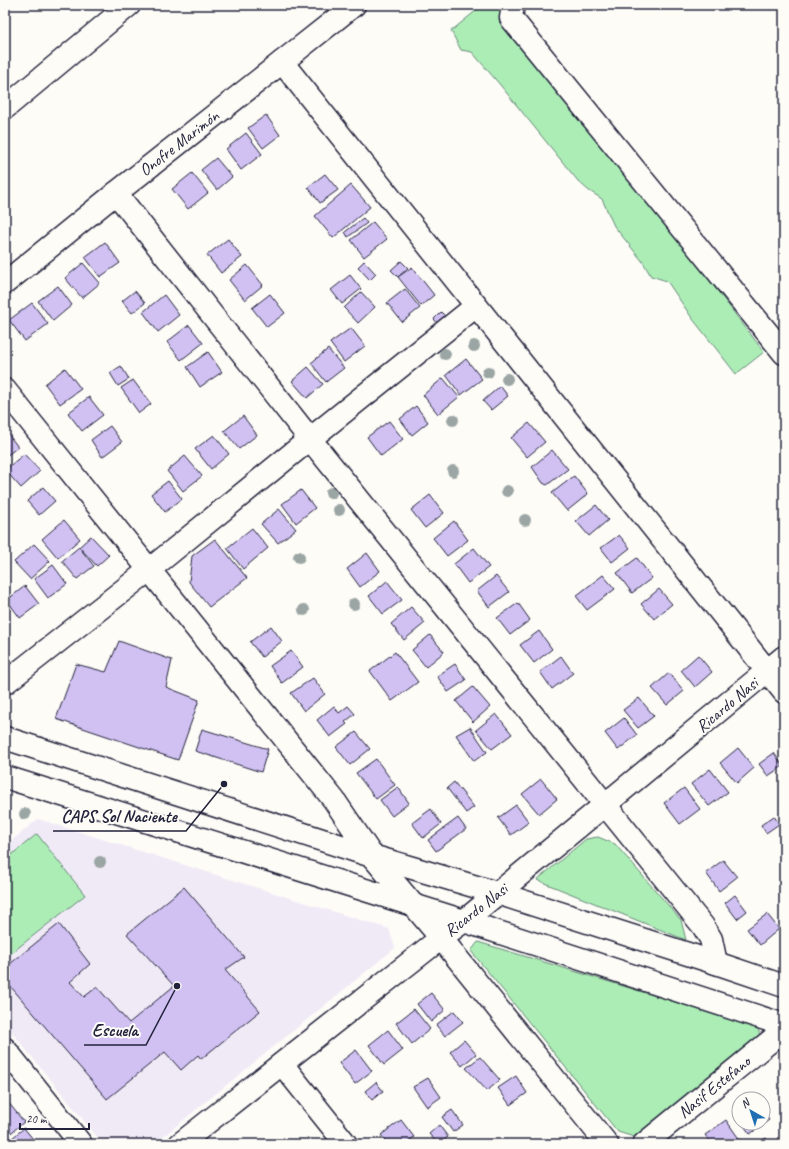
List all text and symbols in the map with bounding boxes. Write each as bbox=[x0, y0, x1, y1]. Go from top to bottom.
street label: Onofre Marimón bbox=[135, 105, 224, 181]
street label: Ricardo Nasi bbox=[692, 672, 764, 737]
callout: CAPS Sol Naciente bbox=[53, 801, 186, 831]
text: CAPS Sol Naciente bbox=[61, 805, 179, 827]
street label: Ricardo Nasi bbox=[440, 878, 513, 941]
callout: Escuela bbox=[84, 1015, 146, 1045]
text: Escuela bbox=[92, 1019, 139, 1041]
street label: Nasif Estefano bbox=[674, 1052, 754, 1122]
north arrow bbox=[731, 1091, 771, 1131]
scale bar bbox=[20, 1105, 89, 1131]
text: 20 m bbox=[26, 1111, 48, 1127]

